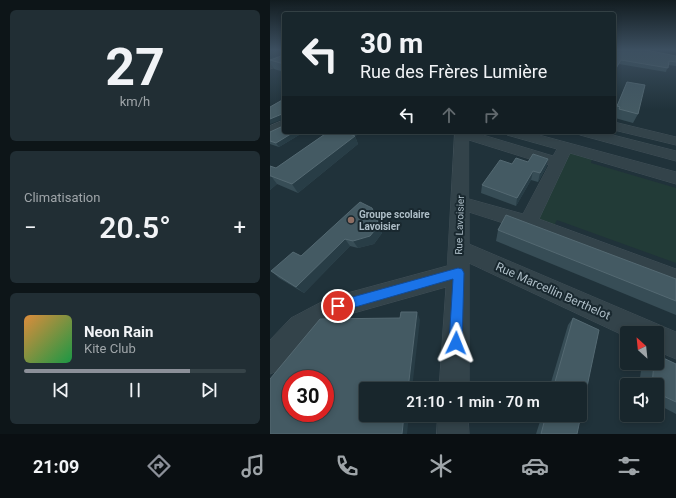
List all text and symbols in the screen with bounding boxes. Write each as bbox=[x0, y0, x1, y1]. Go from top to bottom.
text: 30 m bbox=[360, 27, 423, 60]
icon: left bbox=[294, 28, 346, 80]
text: 27 bbox=[105, 37, 165, 98]
text: Rue des Frères Lumière bbox=[360, 61, 547, 82]
text: km/h bbox=[120, 94, 150, 109]
icon: left bbox=[396, 104, 418, 126]
icon: ahead bbox=[438, 104, 460, 126]
icon: right bbox=[480, 104, 502, 126]
text: Climatisation bbox=[24, 190, 100, 205]
street label: Rue Lavoisier bbox=[453, 195, 466, 255]
place label: Groupe scolaire Lavoisier bbox=[359, 209, 430, 232]
text: 20.5° bbox=[99, 210, 171, 245]
text: − bbox=[24, 215, 37, 240]
text: + bbox=[234, 215, 246, 240]
marker: Groupe scolaire Lavoisier bbox=[346, 215, 356, 225]
street label: Rue Marcellin Berthelot bbox=[493, 259, 613, 323]
pin bbox=[321, 289, 355, 323]
icon: arrive bbox=[327, 295, 349, 317]
position arrow bbox=[435, 322, 477, 364]
text: Neon Rain bbox=[84, 323, 153, 341]
north arrow bbox=[620, 326, 664, 370]
map controls bbox=[620, 326, 664, 422]
text: Kite Club bbox=[84, 341, 136, 356]
speed limit sign: 30 bbox=[282, 370, 334, 422]
button: sound bbox=[620, 378, 664, 422]
icon: previous bbox=[50, 379, 72, 401]
icon: pause bbox=[124, 379, 146, 401]
icon: next bbox=[198, 379, 220, 401]
text: 21:10 · 1 min · 70 m bbox=[406, 393, 540, 411]
icon: directions bbox=[145, 452, 173, 480]
icon: music bbox=[239, 452, 267, 480]
icon: phone bbox=[333, 452, 361, 480]
icon: climate bbox=[427, 452, 455, 480]
icon: car bbox=[521, 452, 549, 480]
icon: filters bbox=[615, 452, 643, 480]
text: 21:09 bbox=[33, 456, 79, 477]

